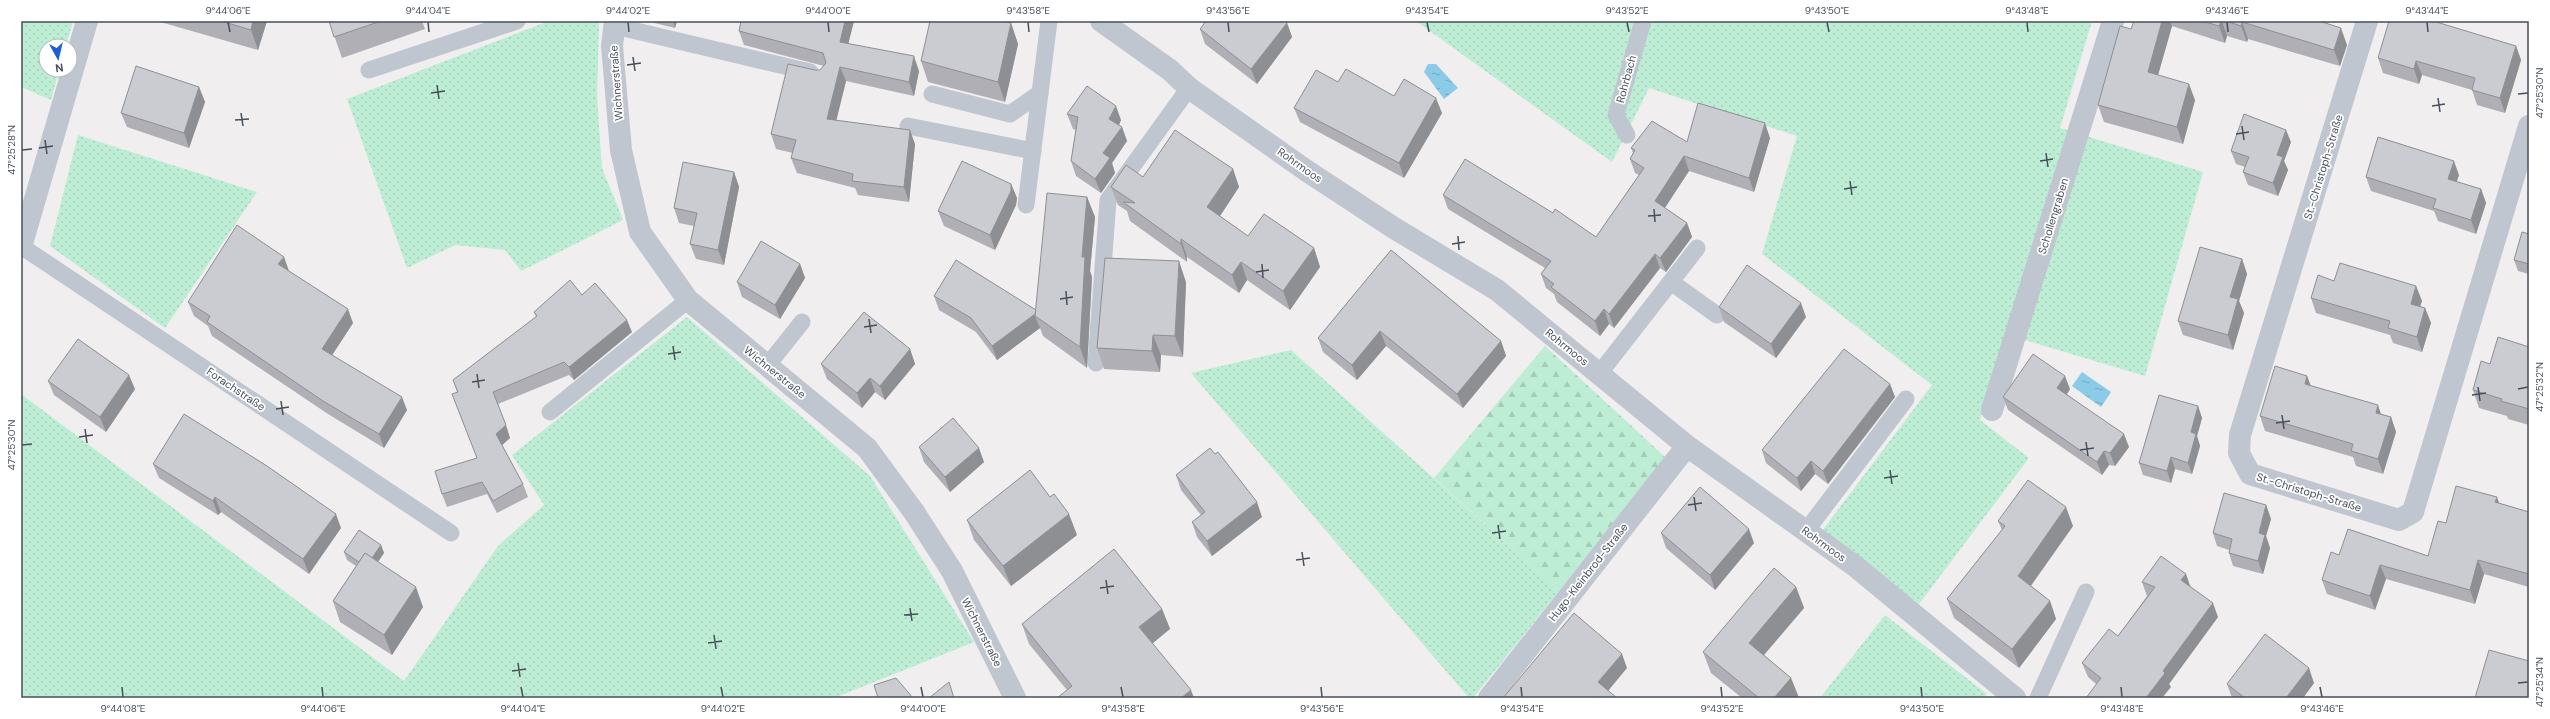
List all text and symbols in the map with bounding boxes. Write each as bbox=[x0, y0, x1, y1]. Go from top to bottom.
text: 9°44'06"E bbox=[205, 4, 251, 17]
text: 9°44'04"E bbox=[406, 4, 451, 17]
text: 9°44'02"E bbox=[606, 4, 651, 17]
text: 9°44'00"E bbox=[805, 4, 851, 17]
text: 9°43'58"E bbox=[1006, 4, 1050, 17]
text: 9°43'56"E bbox=[1206, 4, 1250, 17]
text: 9°43'54"E bbox=[1405, 4, 1449, 17]
text: 9°43'52"E bbox=[1605, 4, 1649, 17]
text: 9°43'50"E bbox=[1805, 4, 1850, 17]
text: 9°43'48"E bbox=[2005, 4, 2049, 17]
text: 9°43'46"E bbox=[2205, 4, 2249, 17]
text: 9°43'44"E bbox=[2405, 4, 2449, 17]
north arrow bbox=[38, 38, 78, 78]
street label: Wichnerstraße bbox=[606, 45, 626, 121]
street label: Rohrbach bbox=[1613, 54, 1639, 104]
text: N bbox=[54, 60, 64, 75]
text: 47°25'30"N bbox=[2533, 68, 2546, 118]
street label: St.-Christoph-Straße bbox=[2300, 113, 2346, 221]
text: 47°25'28"N bbox=[5, 125, 18, 175]
street label: Rohrmoos bbox=[1275, 144, 1325, 186]
street label: Schollengraben bbox=[2035, 176, 2071, 256]
street label: Rohrmoos bbox=[1543, 325, 1591, 369]
street label: Wichnerstraße bbox=[741, 343, 809, 401]
text: 47°25'32"N bbox=[2533, 362, 2546, 412]
street label: Forachstraße bbox=[204, 364, 268, 414]
text: 47°25'30"N bbox=[5, 420, 18, 470]
street label: St.-Christoph-Straße bbox=[2255, 469, 2363, 515]
street label: Hugo-Kleinbrod-Straße bbox=[1545, 520, 1631, 624]
street label: Rohrmoos bbox=[1799, 523, 1849, 565]
street label: Wichnerstraße bbox=[959, 595, 1005, 669]
text: 47°25'34"N bbox=[2533, 657, 2546, 707]
text: 9°44'08"E bbox=[101, 702, 146, 715]
text: 9°44'06"E bbox=[300, 702, 346, 715]
text: 9°44'04"E bbox=[501, 702, 546, 715]
text: 9°44'02"E bbox=[701, 702, 746, 715]
text: 9°44'00"E bbox=[900, 702, 946, 715]
text: 9°43'58"E bbox=[1101, 702, 1145, 715]
text: 9°43'56"E bbox=[1300, 702, 1344, 715]
text: 9°43'54"E bbox=[1500, 702, 1544, 715]
text: 9°43'52"E bbox=[1700, 702, 1744, 715]
text: 9°43'50"E bbox=[1900, 702, 1945, 715]
text: 9°43'48"E bbox=[2100, 702, 2144, 715]
text: 9°43'46"E bbox=[2300, 702, 2344, 715]

